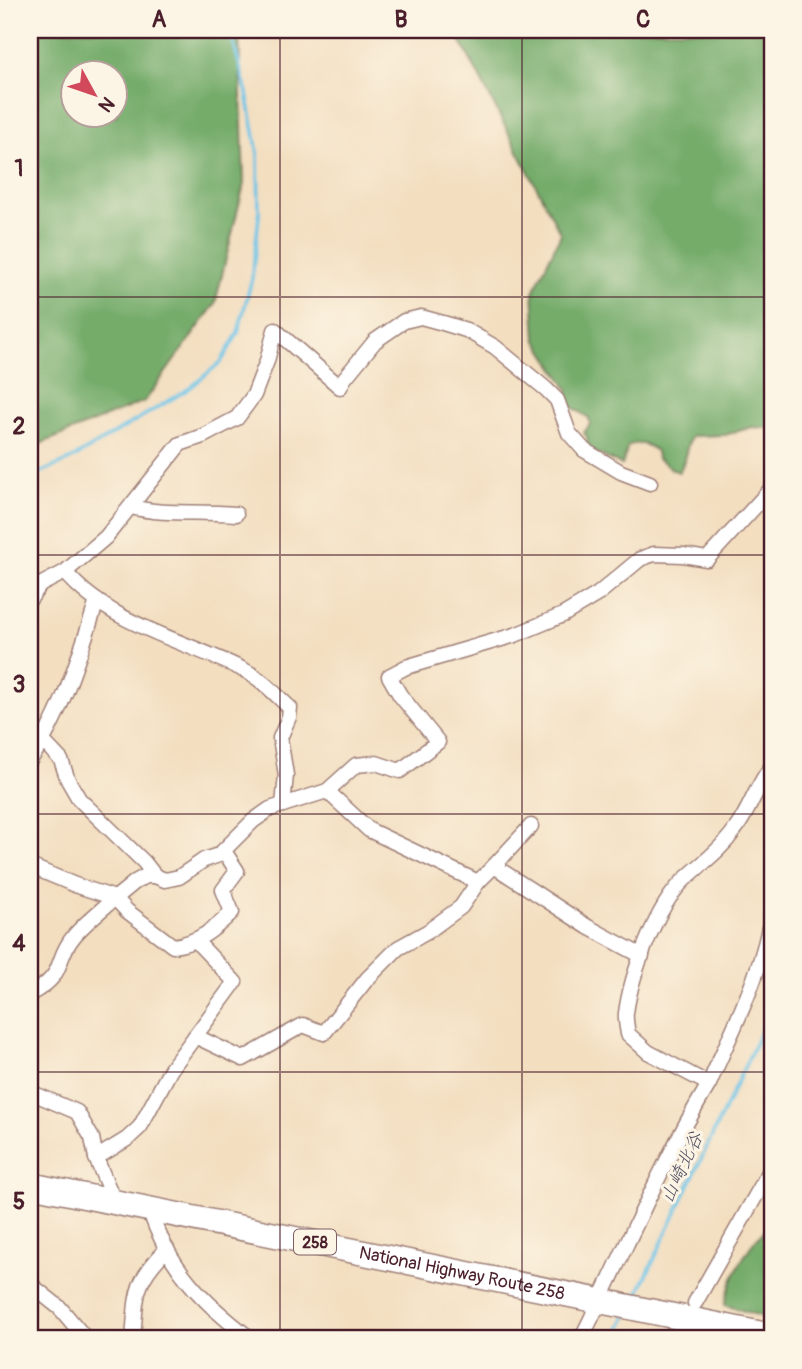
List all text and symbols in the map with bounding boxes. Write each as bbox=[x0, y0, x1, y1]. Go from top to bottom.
text: A bbox=[152, 5, 167, 34]
text: B bbox=[394, 5, 408, 34]
text: C bbox=[636, 5, 650, 34]
north arrow bbox=[60, 60, 130, 130]
text: N bbox=[93, 92, 120, 117]
text: 1 bbox=[15, 154, 24, 183]
text: 2 bbox=[13, 412, 26, 441]
text: 3 bbox=[13, 670, 25, 699]
text: 4 bbox=[12, 929, 26, 958]
water label: 山崎北谷 bbox=[655, 1127, 709, 1207]
text: 5 bbox=[13, 1187, 25, 1216]
road number: 258 bbox=[294, 1230, 336, 1254]
street label: National Highway Route 258 bbox=[357, 1241, 567, 1306]

